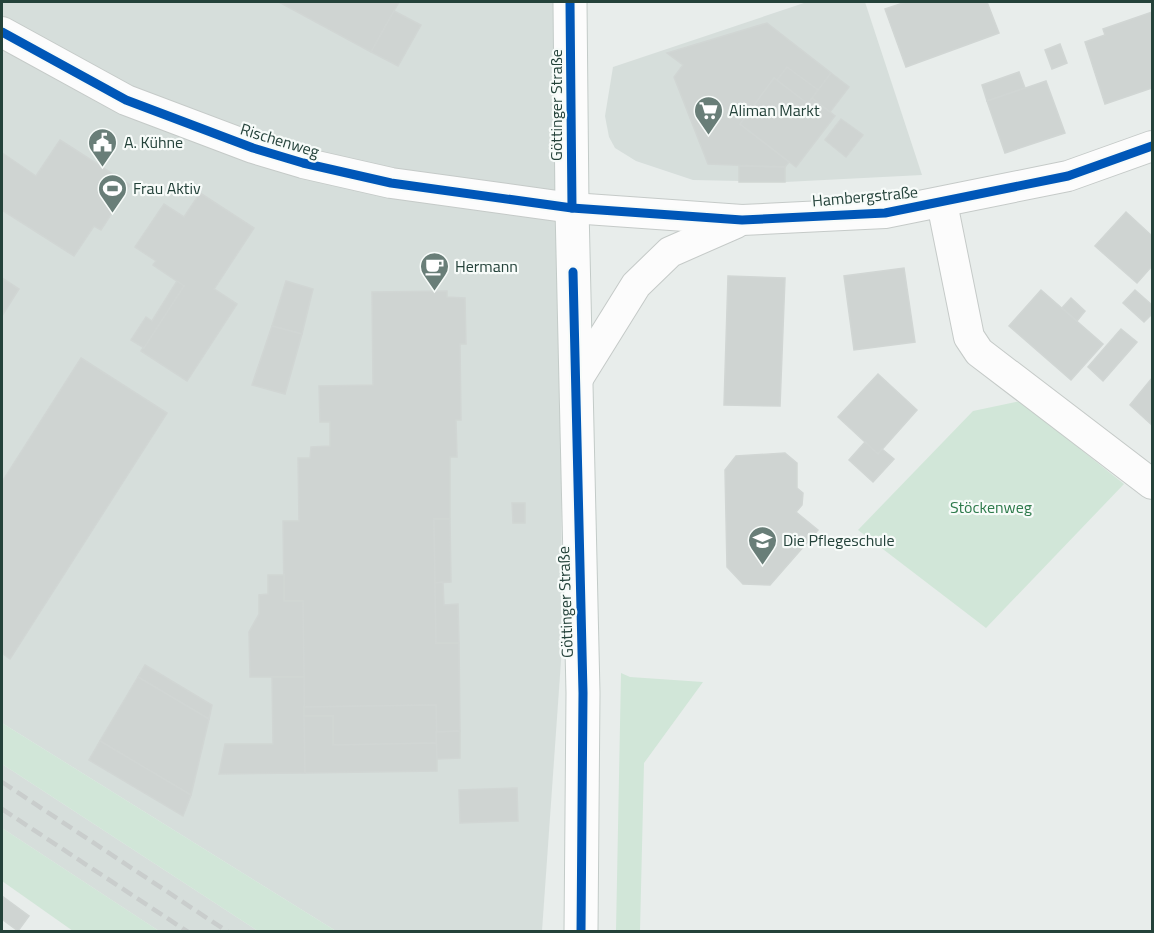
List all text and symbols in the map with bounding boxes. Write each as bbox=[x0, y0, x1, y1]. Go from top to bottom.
street label: Göttinger Straße bbox=[544, 49, 568, 161]
supermarket icon: Aliman Markt bbox=[692, 94, 724, 136]
place label: Aliman Markt bbox=[729, 98, 820, 122]
street label: Rischenweg bbox=[238, 117, 322, 163]
public building icon: A. Kühne bbox=[87, 126, 119, 168]
place label: A. Kühne bbox=[124, 130, 183, 154]
sports icon: Frau Aktiv bbox=[96, 172, 128, 214]
place label: Frau Aktiv bbox=[133, 176, 201, 200]
street label: Hambergstraße bbox=[811, 179, 919, 213]
cafe icon: Hermann bbox=[418, 250, 450, 292]
place label: Hermann bbox=[455, 254, 518, 278]
park label: Stöckenweg bbox=[950, 495, 1032, 519]
school or university icon: Die Pflegeschule bbox=[746, 524, 778, 566]
place label: Die Pflegeschule bbox=[783, 528, 895, 552]
street label: Göttinger Straße bbox=[551, 546, 579, 658]

